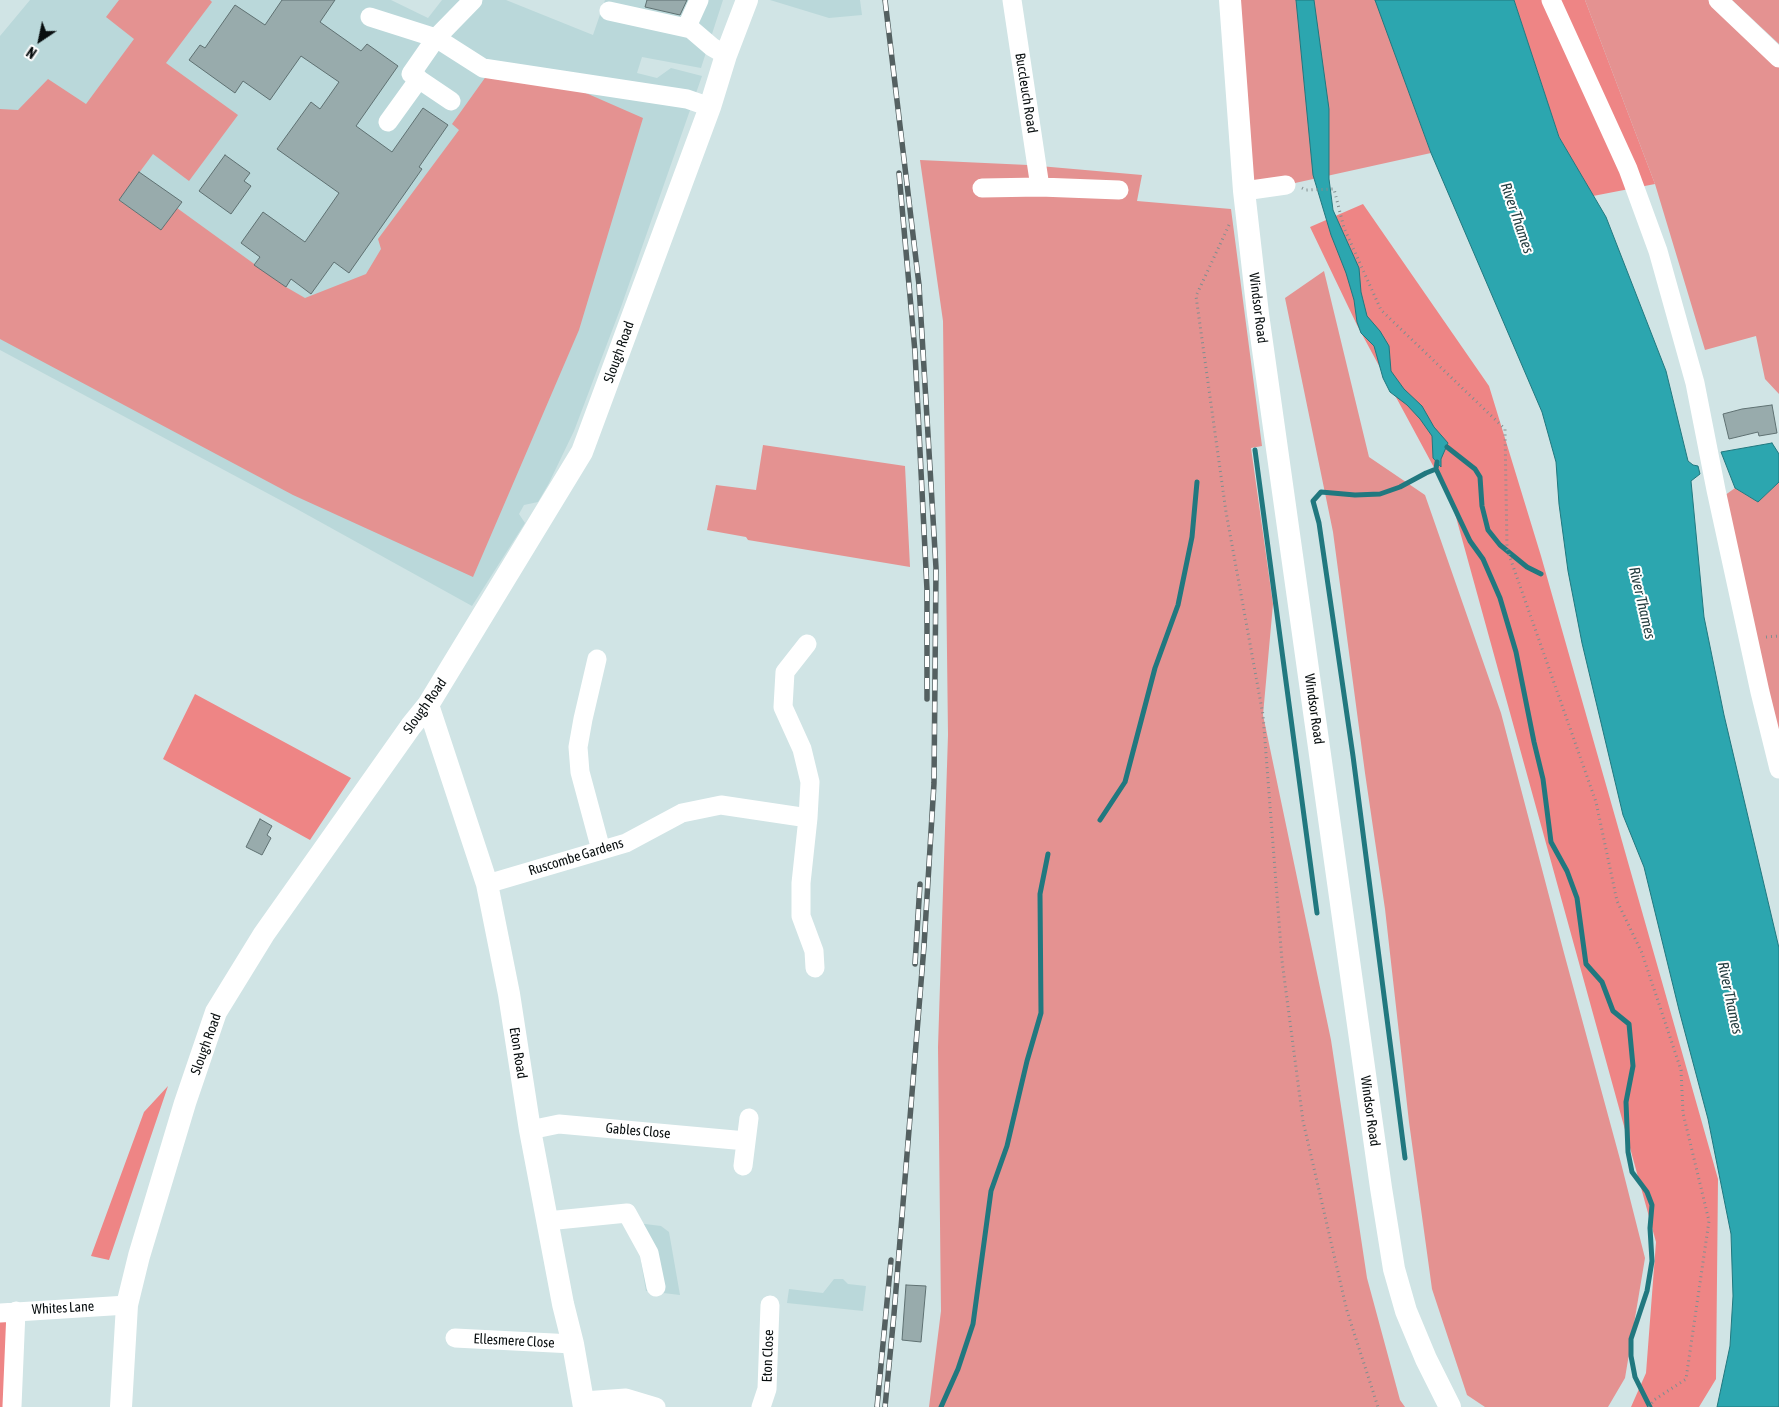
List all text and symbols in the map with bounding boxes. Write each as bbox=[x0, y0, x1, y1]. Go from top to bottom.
north arrow bbox=[15, 15, 65, 65]
text: N bbox=[24, 43, 40, 61]
street label: Buccleuch Road bbox=[1011, 52, 1041, 134]
water label: River Thames bbox=[1496, 180, 1538, 256]
street label: Windsor Road bbox=[1245, 272, 1271, 344]
street label: Slough Road bbox=[600, 319, 638, 385]
water label: River Thames bbox=[1625, 565, 1659, 641]
street label: Windsor Road bbox=[1301, 673, 1327, 745]
street label: Slough Road bbox=[400, 675, 450, 737]
street label: Ruscombe Gardens bbox=[527, 835, 625, 879]
water label: River Thames bbox=[1714, 960, 1746, 1036]
street label: Slough Road bbox=[187, 1011, 225, 1077]
street label: Eton Road bbox=[506, 1026, 530, 1080]
street label: Windsor Road bbox=[1357, 1075, 1383, 1147]
street label: Gables Close bbox=[605, 1120, 671, 1142]
street label: Whites Lane bbox=[31, 1298, 95, 1318]
street label: Eton Close bbox=[759, 1329, 777, 1383]
street label: Ellesmere Close bbox=[473, 1330, 555, 1352]

